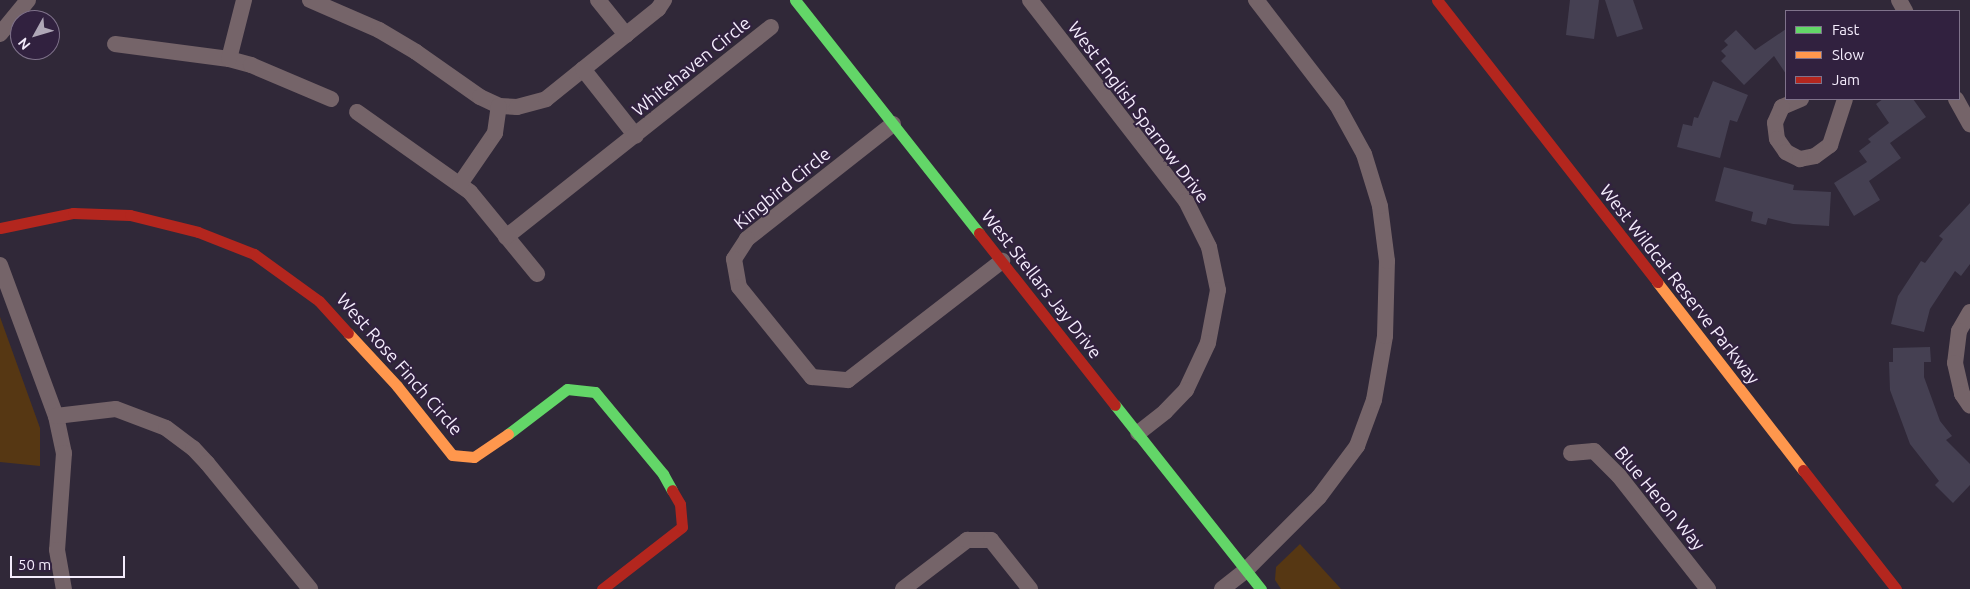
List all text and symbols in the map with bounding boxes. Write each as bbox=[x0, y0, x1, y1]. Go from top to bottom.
north arrow bbox=[10, 10, 60, 60]
legend bbox=[1785, 10, 1960, 100]
street label: Whitehaven Circle bbox=[627, 12, 755, 120]
street label: West English Sparrow Drive bbox=[1064, 17, 1214, 207]
text: Fast bbox=[1832, 21, 1859, 38]
text: N bbox=[15, 35, 34, 53]
text: Slow bbox=[1832, 46, 1864, 63]
text: Jam bbox=[1832, 71, 1860, 88]
street label: Kingbird Circle bbox=[729, 143, 835, 233]
street label: West Wildcat Reserve Parkway bbox=[1595, 180, 1765, 388]
street label: West Stellars Jay Drive bbox=[977, 205, 1107, 363]
street label: West Rose Finch Circle bbox=[332, 289, 468, 439]
street label: Blue Heron Way bbox=[1610, 442, 1710, 554]
scale bar bbox=[12, 546, 128, 578]
text: 50 m bbox=[18, 556, 51, 573]

